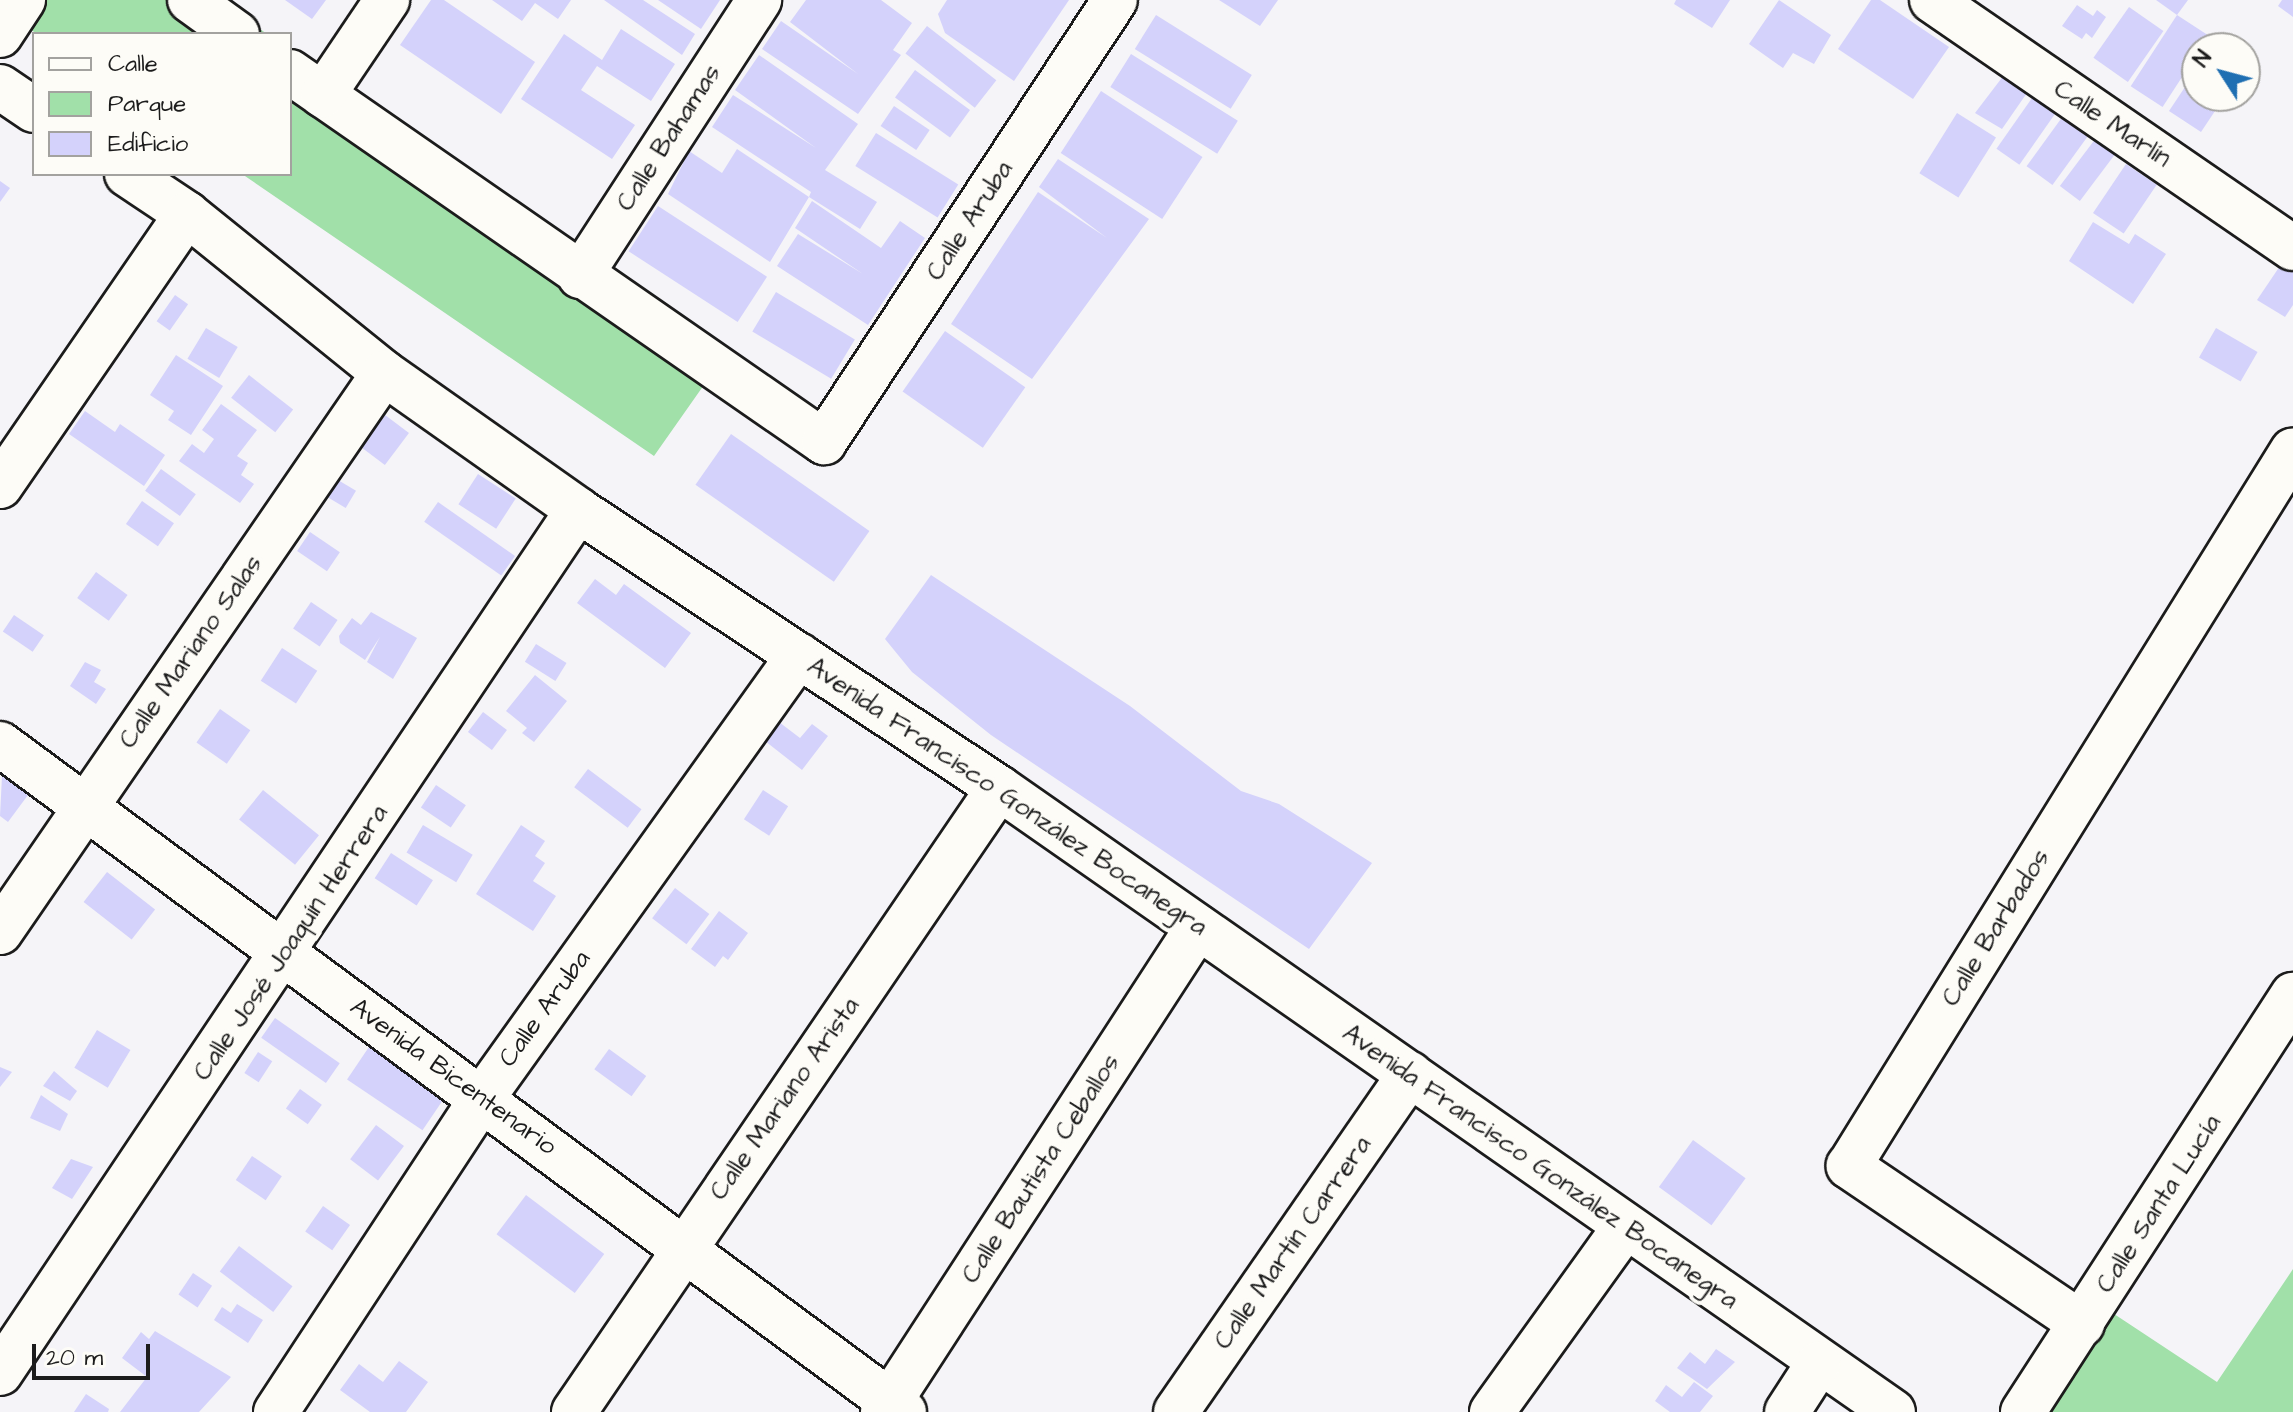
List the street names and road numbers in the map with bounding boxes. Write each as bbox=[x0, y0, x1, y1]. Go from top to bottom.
street label: Calle Bahamas bbox=[610, 59, 728, 217]
street label: Calle Marlín bbox=[2048, 73, 2176, 175]
street label: Calle Aruba bbox=[920, 155, 1020, 287]
street label: Calle Mariano Salas bbox=[113, 549, 269, 755]
street label: Avenida Francisco González Bocanegra bbox=[801, 651, 1213, 943]
street label: Calle José Joaquín Herrera bbox=[187, 799, 395, 1087]
street label: Calle Barbados bbox=[1935, 844, 2057, 1012]
street label: Calle Aruba bbox=[492, 945, 598, 1073]
street label: Avenida Bicentenario bbox=[344, 992, 562, 1162]
street label: Calle Mariano Arista bbox=[703, 992, 867, 1206]
street label: Avenida Francisco González Bocanegra bbox=[1336, 1018, 1744, 1316]
street label: Calle Bautista Ceballos bbox=[955, 1049, 1127, 1289]
street label: Calle Santa Lucía bbox=[2090, 1109, 2228, 1299]
street label: Calle Martín Carrera bbox=[1208, 1130, 1378, 1356]

